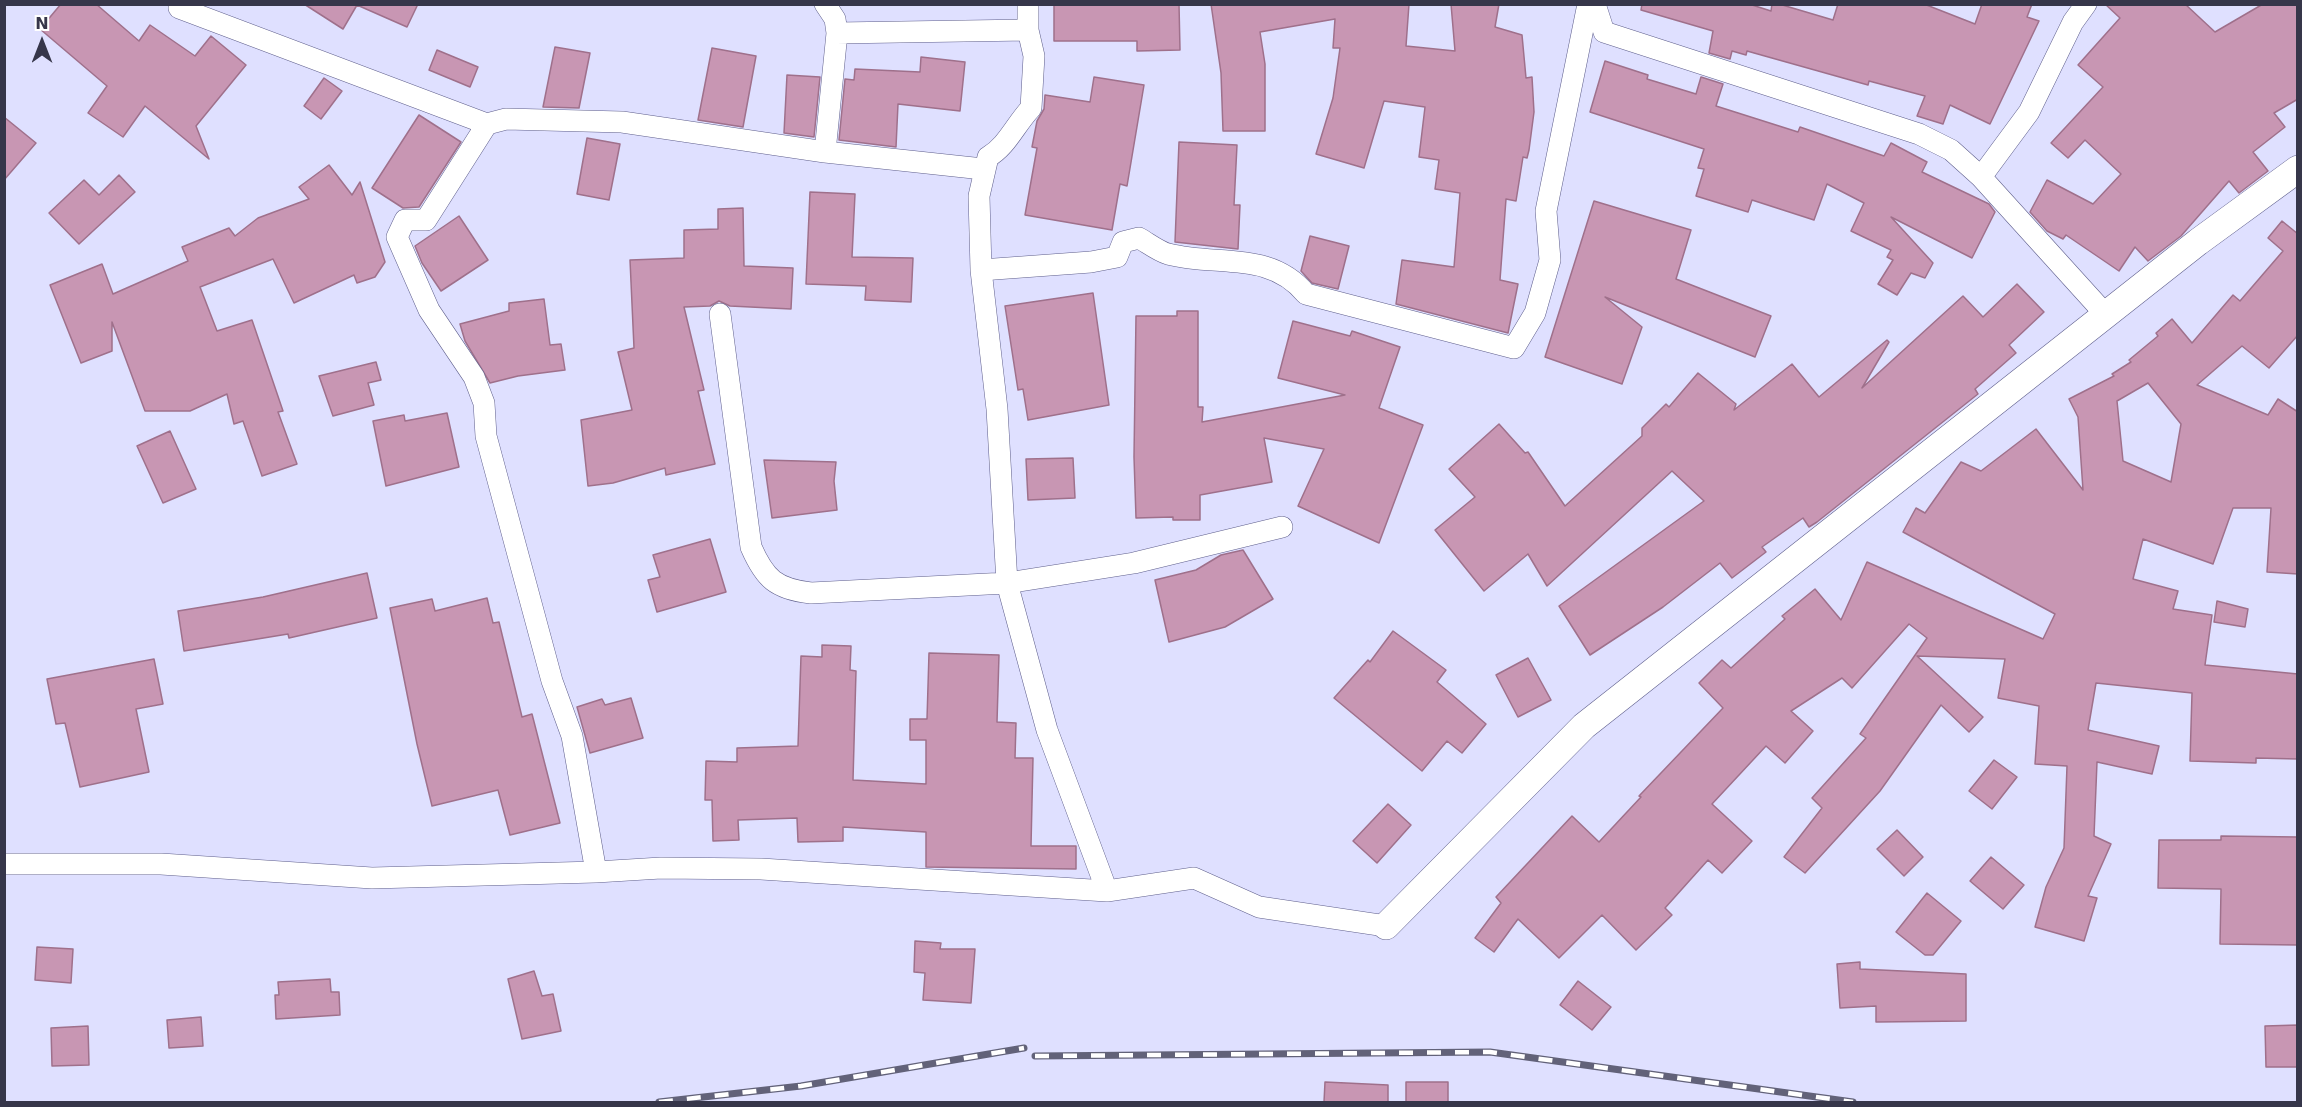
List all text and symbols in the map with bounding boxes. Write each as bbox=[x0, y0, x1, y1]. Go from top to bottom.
north arrow bbox=[12, 12, 72, 72]
text: N bbox=[35, 14, 49, 33]

